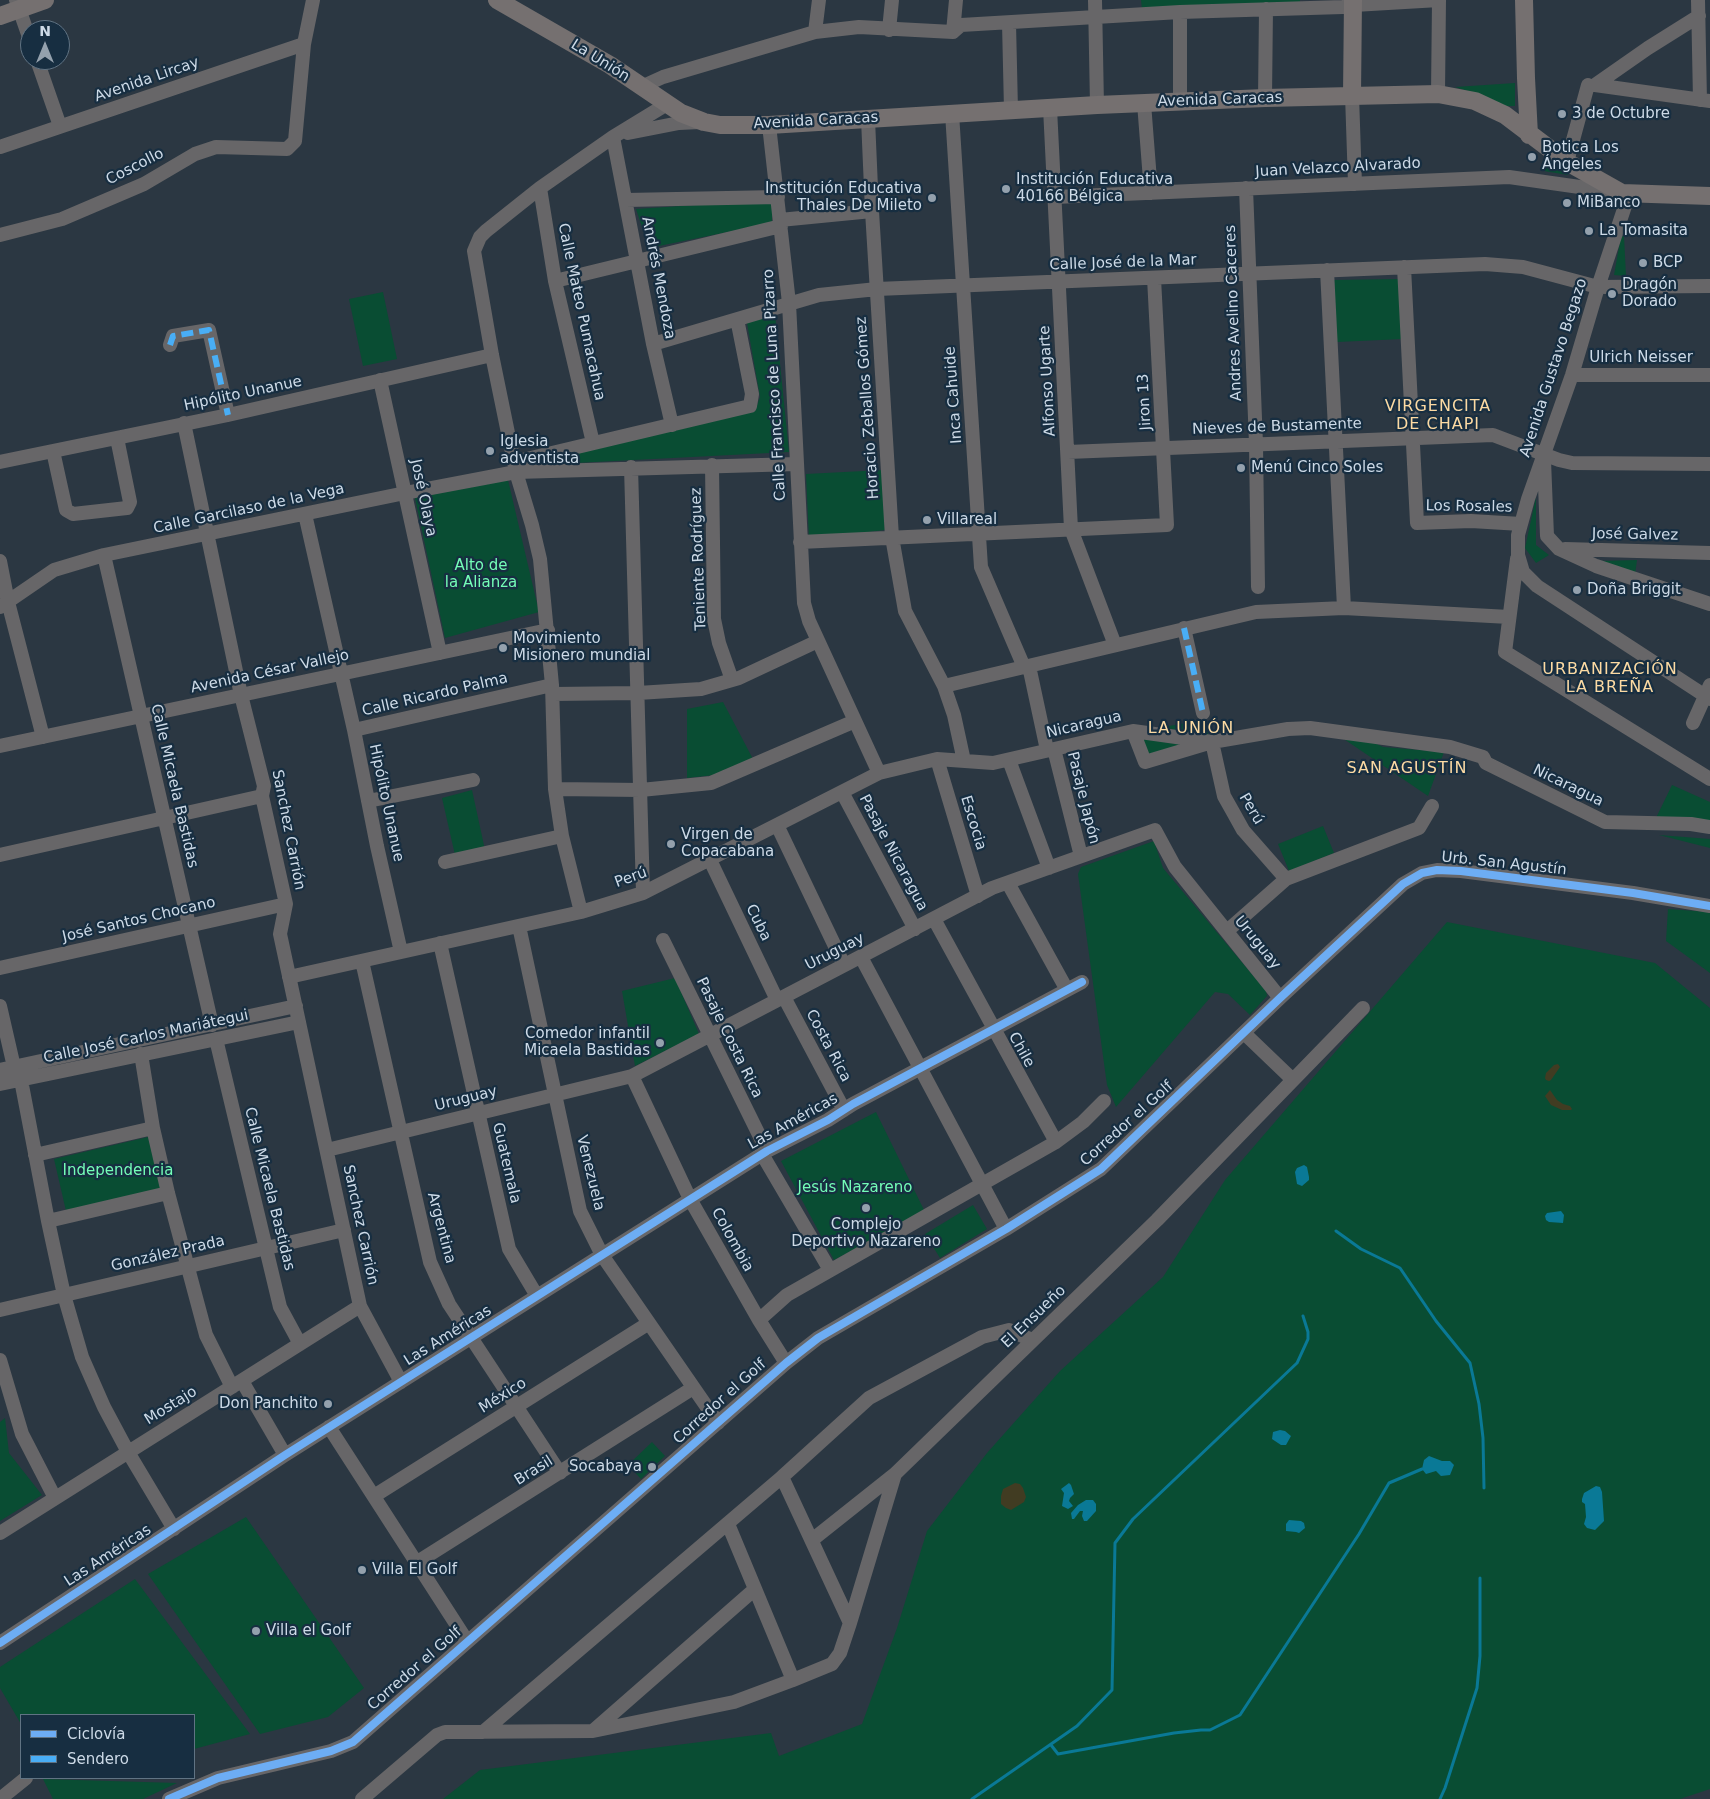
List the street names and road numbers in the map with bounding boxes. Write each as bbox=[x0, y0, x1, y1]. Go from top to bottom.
street label: La Unión bbox=[567, 36, 633, 86]
street label: Avenida Lircay bbox=[92, 54, 202, 106]
street label: Avenida Caracas bbox=[1157, 89, 1283, 111]
street label: Avenida Caracas bbox=[753, 109, 879, 133]
street label: Coscollo bbox=[103, 145, 167, 189]
street label: Juan Velazco Alvarado bbox=[1255, 155, 1421, 181]
street label: Andrés Mendoza bbox=[637, 215, 679, 341]
street label: Calle Mateo Pumacahua bbox=[553, 222, 609, 402]
street label: Andres Avelino Caceres bbox=[1222, 225, 1246, 401]
street label: Calle José de la Mar bbox=[1049, 251, 1197, 275]
street label: Calle Francisco de Luna Pizarro bbox=[760, 269, 790, 501]
street label: Avenida Gustavo Begazo bbox=[1517, 276, 1591, 460]
street label: Horacio Zeballos Gómez bbox=[853, 316, 883, 500]
street label: Alfonso Ugarte bbox=[1036, 325, 1060, 437]
street label: Inca Cahuide bbox=[942, 346, 966, 444]
street label: Ulrich Neisser bbox=[1589, 349, 1693, 367]
street label: Hipólito Unanue bbox=[182, 373, 304, 415]
street label: Jiron 13 bbox=[1135, 373, 1155, 431]
street label: Nieves de Bustamente bbox=[1192, 415, 1362, 439]
street label: José Olaya bbox=[406, 458, 440, 538]
street label: Calle Garcilaso de la Vega bbox=[152, 480, 346, 538]
street label: Teniente Rodríguez bbox=[688, 487, 710, 631]
street label: Los Rosales bbox=[1425, 497, 1513, 517]
street label: José Galvez bbox=[1592, 525, 1678, 545]
street label: Avenida César Vallejo bbox=[189, 646, 351, 698]
street label: Calle Ricardo Palma bbox=[360, 669, 510, 721]
street label: Calle Micaela Bastidas bbox=[146, 702, 202, 870]
street label: Nicaragua bbox=[1045, 708, 1123, 742]
street label: Hipólito Unanue bbox=[365, 742, 407, 864]
street label: Pasaje Japón bbox=[1063, 750, 1103, 846]
street label: Nicaragua bbox=[1530, 761, 1606, 811]
street label: Sanchez Carrión bbox=[267, 768, 309, 892]
street label: Perú bbox=[1235, 790, 1267, 828]
street label: Pasaje Nicaragua bbox=[855, 792, 931, 914]
street label: Escocia bbox=[956, 793, 990, 853]
street label: Urb. San Agustín bbox=[1440, 848, 1568, 880]
street label: Perú bbox=[612, 864, 650, 892]
street label: José Santos Chocano bbox=[61, 894, 217, 946]
street label: Cuba bbox=[741, 902, 775, 944]
street label: Uruguay bbox=[1230, 913, 1284, 973]
street label: Uruguay bbox=[803, 930, 867, 974]
street label: Pasaje Costa Rica bbox=[692, 975, 766, 1101]
street label: Calle José Carlos Mariátegui bbox=[42, 1006, 250, 1068]
street label: Costa Rica bbox=[801, 1007, 855, 1085]
street label: Chile bbox=[1004, 1029, 1038, 1071]
street label: Corredor el Golf bbox=[1077, 1078, 1177, 1170]
street label: Uruguay bbox=[433, 1083, 499, 1115]
street label: Las Américas bbox=[745, 1090, 841, 1154]
street label: Calle Micaela Bastidas bbox=[240, 1105, 298, 1273]
street label: Guatemala bbox=[488, 1121, 524, 1205]
street label: Venezuela bbox=[572, 1133, 608, 1213]
street label: Sanchez Carrión bbox=[338, 1163, 382, 1287]
street label: Argentina bbox=[423, 1190, 459, 1266]
street label: Colombia bbox=[707, 1205, 757, 1275]
street label: González Prada bbox=[109, 1232, 227, 1276]
street label: El Ensueño bbox=[998, 1282, 1070, 1352]
street label: Las Américas bbox=[401, 1302, 495, 1370]
street label: Corredor el Golf bbox=[670, 1356, 770, 1448]
street label: México bbox=[476, 1374, 530, 1418]
street label: Mostajo bbox=[141, 1383, 201, 1429]
street label: Brasil bbox=[512, 1452, 556, 1490]
street label: Las Américas bbox=[61, 1521, 155, 1591]
street label: Corredor el Golf bbox=[364, 1623, 466, 1715]

